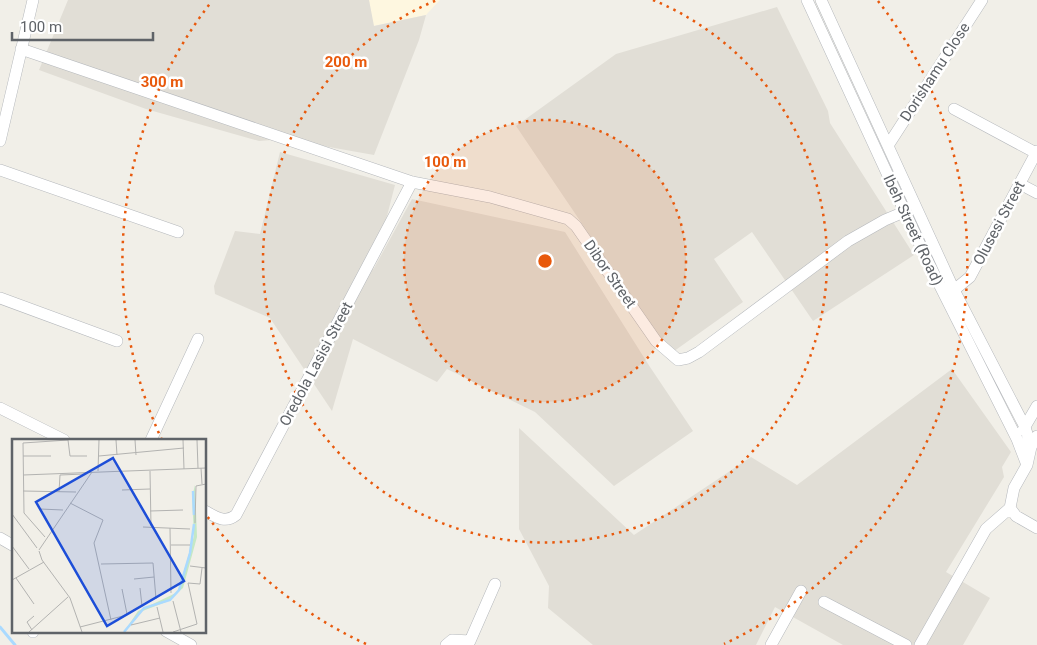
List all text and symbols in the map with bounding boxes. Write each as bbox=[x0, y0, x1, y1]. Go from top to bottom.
scale bar bbox=[12, 10, 154, 42]
text: 100 m bbox=[20, 18, 62, 36]
street label: Dorishamu Close bbox=[896, 19, 974, 125]
text: 200 m bbox=[325, 53, 367, 71]
text: 300 m bbox=[141, 73, 183, 91]
text: 100 m bbox=[424, 153, 466, 171]
street label: Ibeh Street (Road) bbox=[879, 172, 947, 288]
street label: Olusesi Street bbox=[969, 178, 1029, 268]
street label: Dibor Street bbox=[580, 237, 640, 312]
centre of rings bbox=[536, 252, 554, 270]
street label: Oredola Lasisi Street bbox=[276, 299, 356, 429]
inset map bbox=[12, 439, 206, 632]

